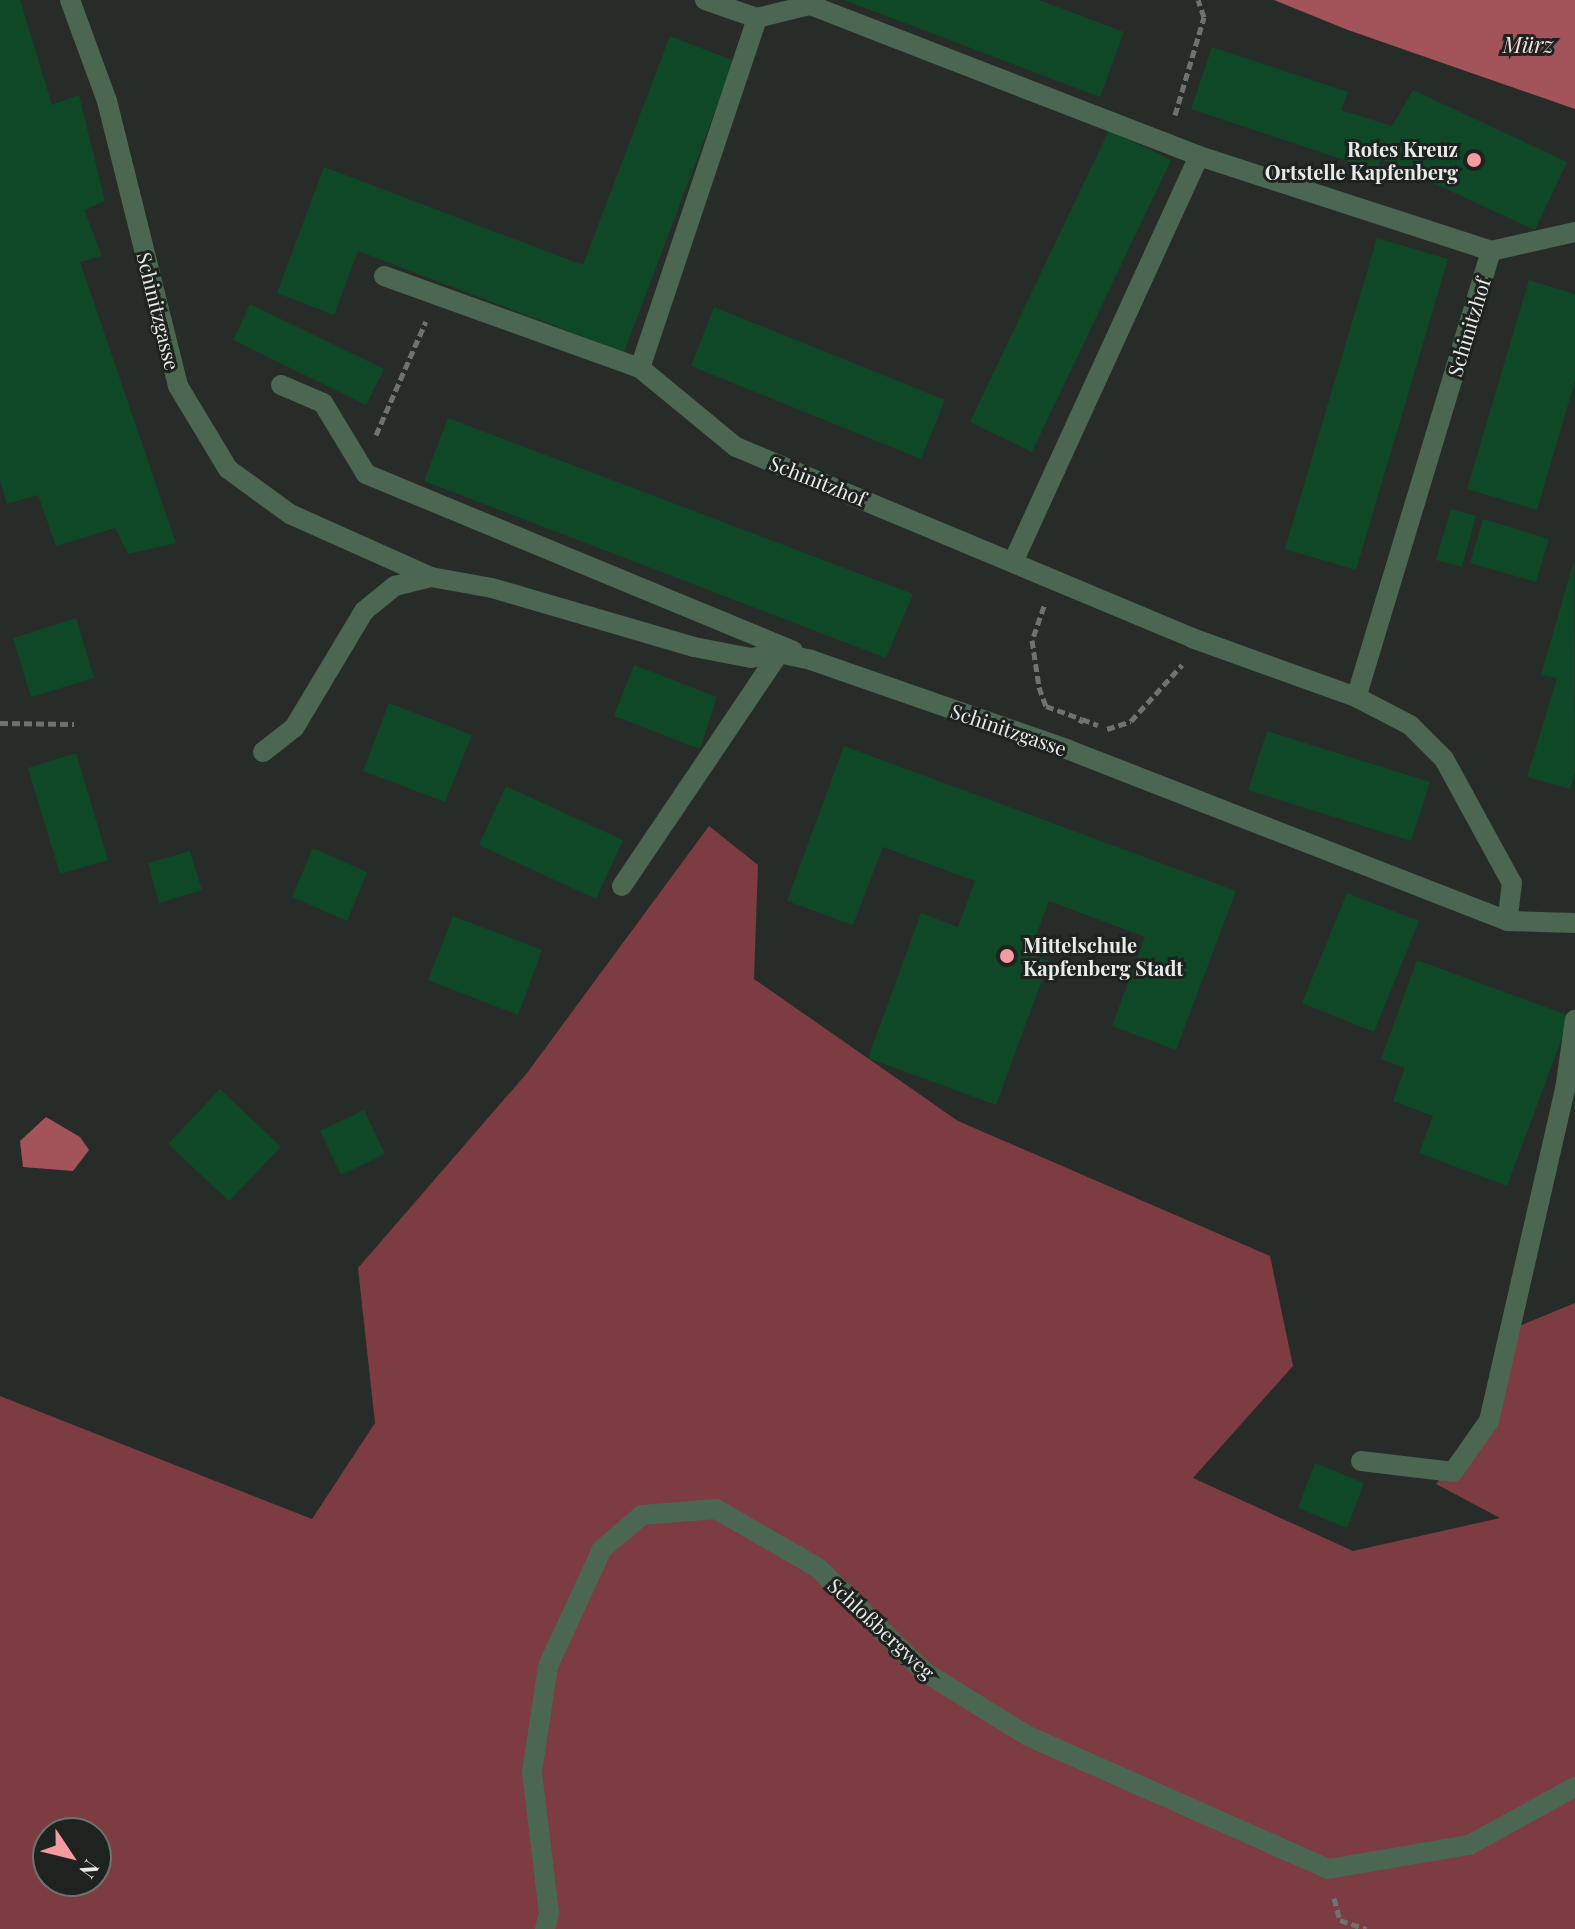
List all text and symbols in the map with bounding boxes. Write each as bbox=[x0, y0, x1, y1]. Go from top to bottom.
water label: Mürz bbox=[1503, 32, 1553, 58]
place label: Rotes Kreuz Ortstelle Kapfenberg bbox=[1265, 136, 1458, 183]
marker: Rotes Kreuz Ortstelle Kapfenberg bbox=[1465, 151, 1483, 169]
street label: Schinitzgasse bbox=[133, 249, 185, 373]
street label: Schinitzhof bbox=[1442, 275, 1494, 379]
street label: Schinitzhof bbox=[766, 450, 870, 510]
street label: Schinitzgasse bbox=[948, 698, 1070, 760]
place label: Mittelschule Kapfenberg Stadt bbox=[1023, 932, 1183, 979]
marker: Mittelschule Kapfenberg Stadt bbox=[998, 947, 1016, 965]
street label: Schloßbergweg bbox=[824, 1573, 940, 1683]
north arrow bbox=[32, 1817, 112, 1897]
text: N bbox=[73, 1855, 107, 1885]

